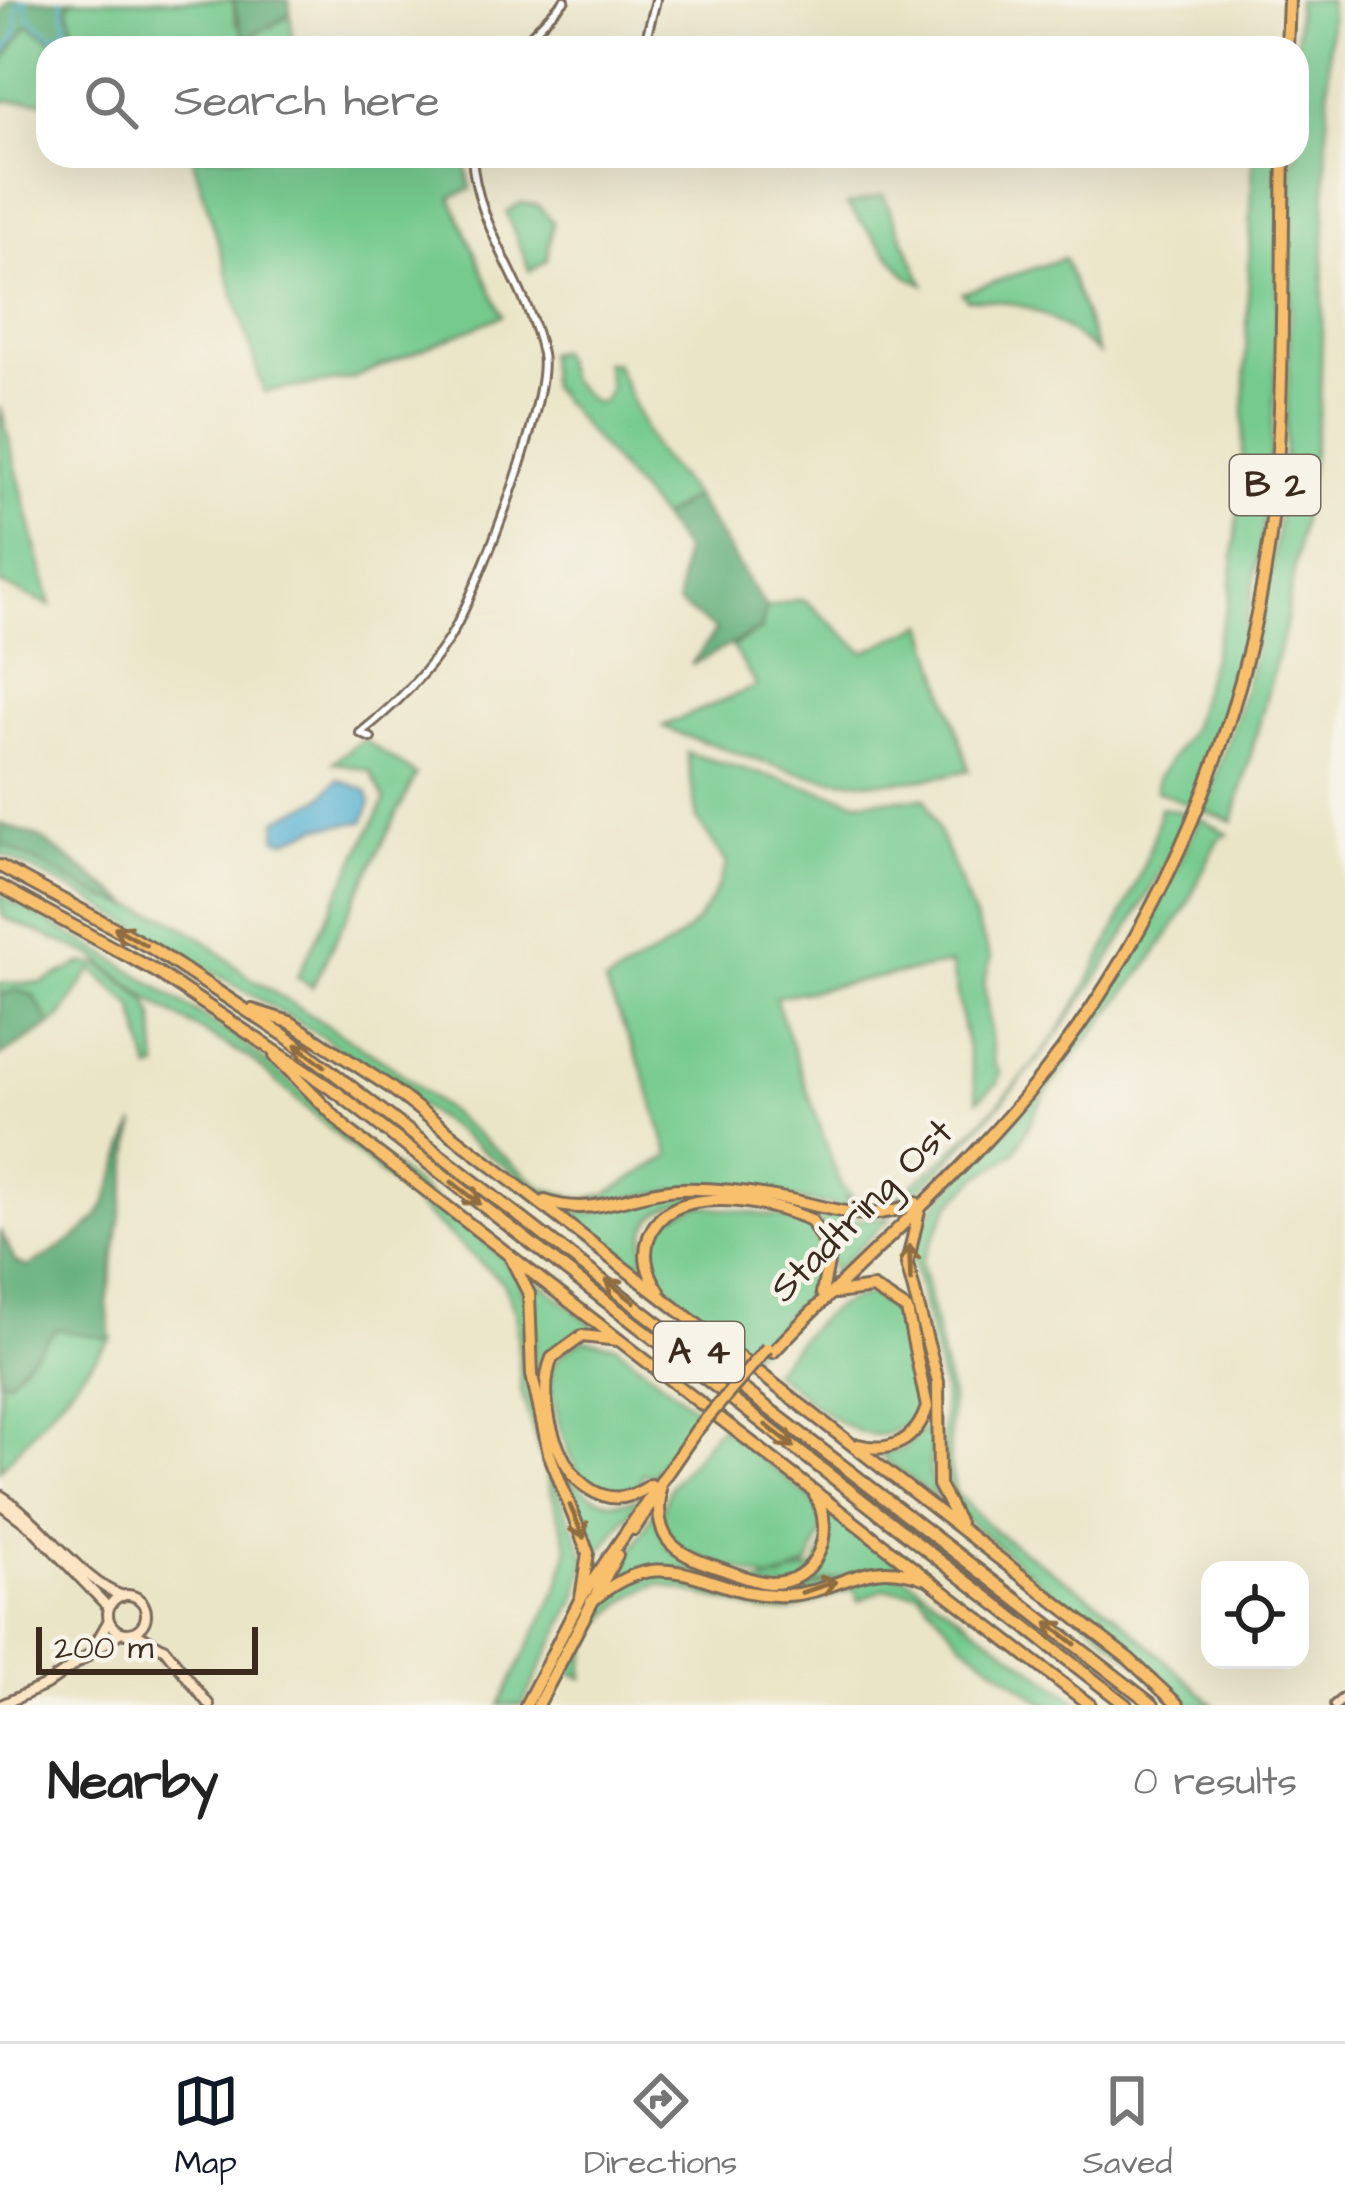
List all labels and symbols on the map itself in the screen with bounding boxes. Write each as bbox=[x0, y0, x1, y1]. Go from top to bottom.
road number: B 2 bbox=[1230, 455, 1320, 515]
one-way arrow bbox=[113, 923, 148, 947]
one-way arrow bbox=[294, 1042, 327, 1068]
street label: Stadtring Ost bbox=[758, 1107, 966, 1315]
one-way arrow bbox=[449, 1179, 481, 1206]
one-way arrow bbox=[898, 1244, 921, 1283]
one-way arrow bbox=[605, 1278, 637, 1305]
road number: A 4 bbox=[654, 1322, 744, 1382]
one-way arrow bbox=[763, 1422, 795, 1449]
one-way arrow bbox=[568, 1502, 589, 1539]
one-way arrow bbox=[799, 1574, 837, 1596]
one-way arrow bbox=[1046, 1620, 1078, 1647]
scale bar bbox=[36, 1621, 258, 1674]

